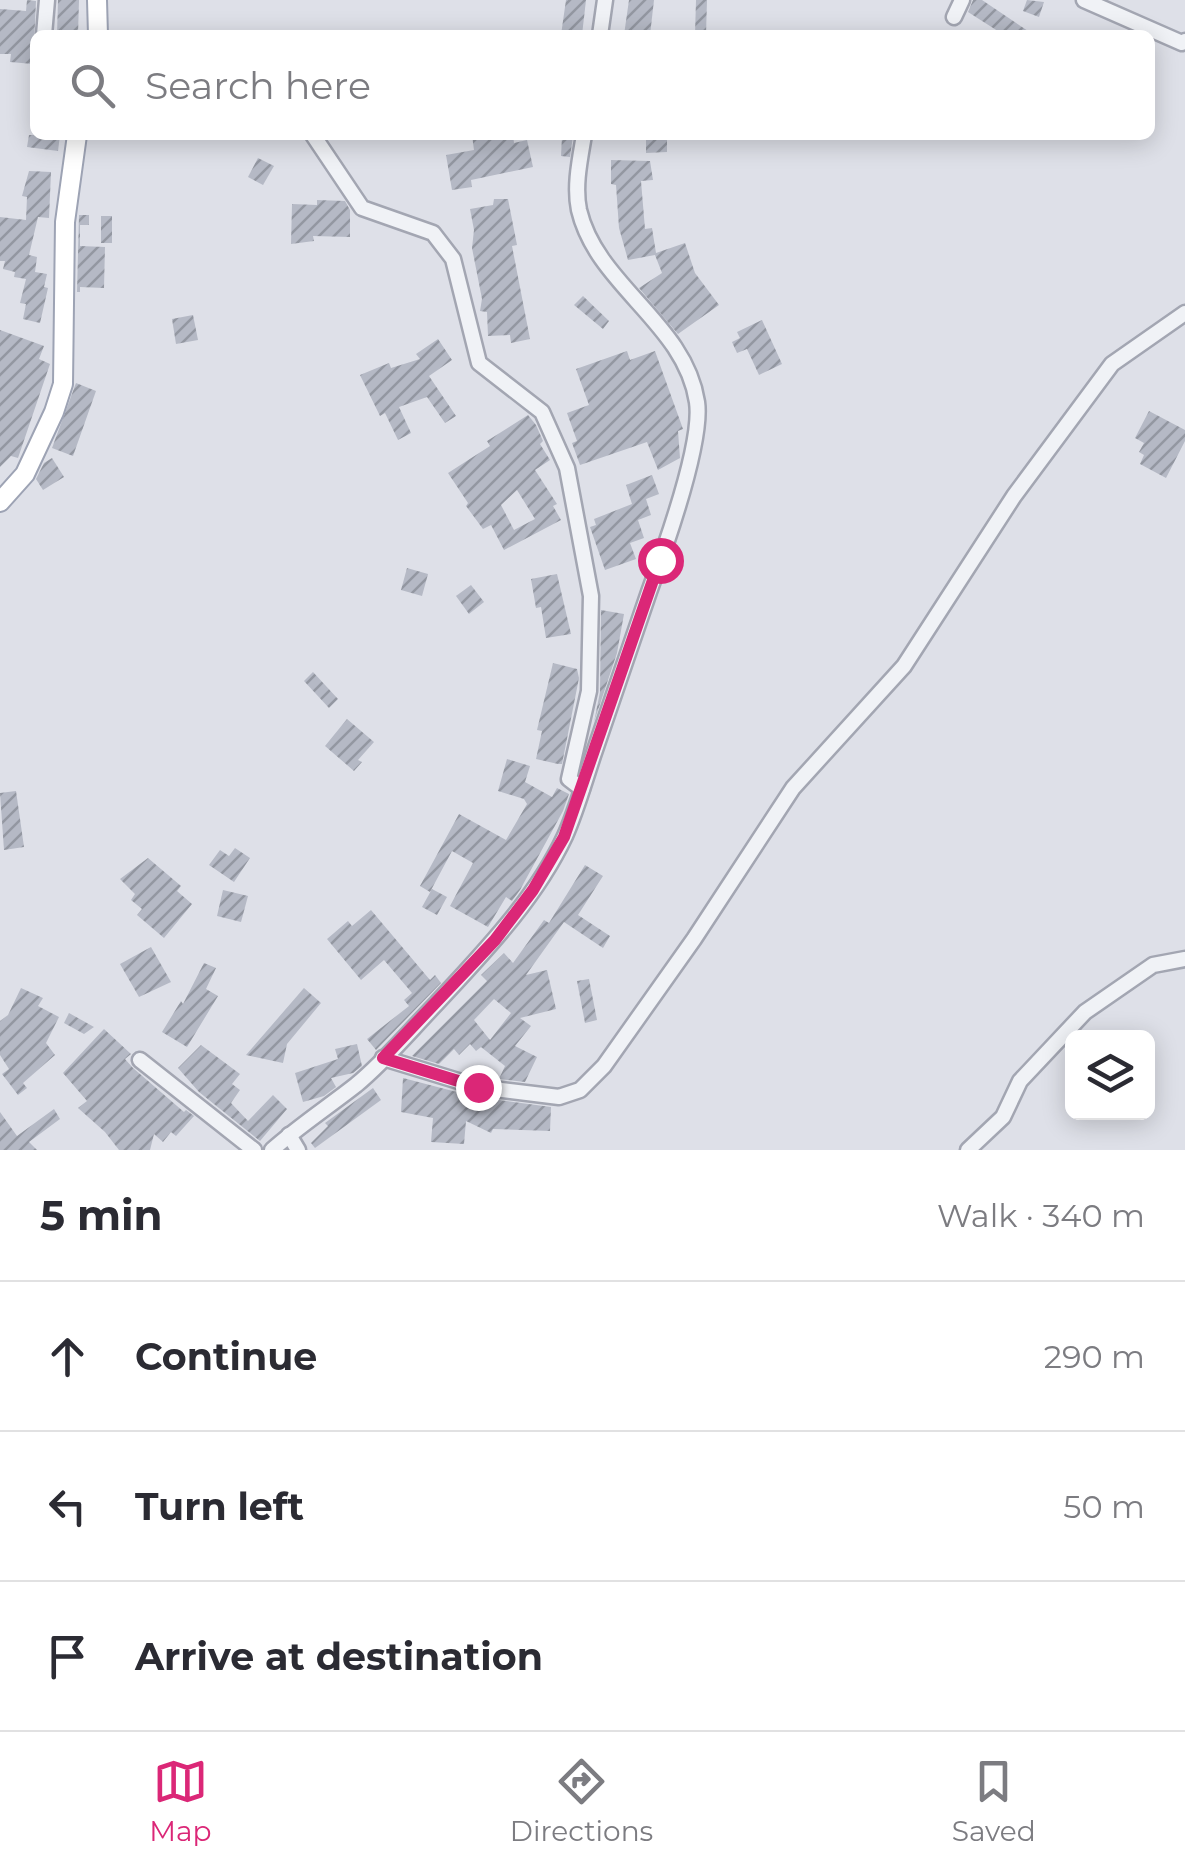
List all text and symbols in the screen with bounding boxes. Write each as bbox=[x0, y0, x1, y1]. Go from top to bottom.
search box bbox=[30, 30, 1155, 140]
icon: search bbox=[65, 58, 120, 113]
text: Search here bbox=[145, 62, 371, 109]
route start bbox=[638, 538, 684, 584]
map controls bbox=[1065, 1030, 1155, 1120]
button: layers bbox=[1065, 1030, 1155, 1120]
route end bbox=[456, 1065, 502, 1111]
text: 5 min bbox=[40, 1189, 163, 1241]
text: Walk · 340 m bbox=[937, 1196, 1145, 1235]
icon: ahead bbox=[40, 1329, 95, 1384]
text: Continue bbox=[135, 1333, 317, 1380]
text: 290 m bbox=[1044, 1337, 1145, 1376]
icon: left bbox=[40, 1479, 95, 1534]
text: Turn left bbox=[135, 1483, 304, 1530]
text: 50 m bbox=[1063, 1487, 1145, 1526]
icon: arrive bbox=[40, 1629, 95, 1684]
text: Arrive at destination bbox=[135, 1633, 543, 1680]
tab: Map bbox=[149, 1754, 211, 1848]
tab: Directions bbox=[510, 1754, 653, 1848]
tab: Saved bbox=[952, 1754, 1036, 1848]

